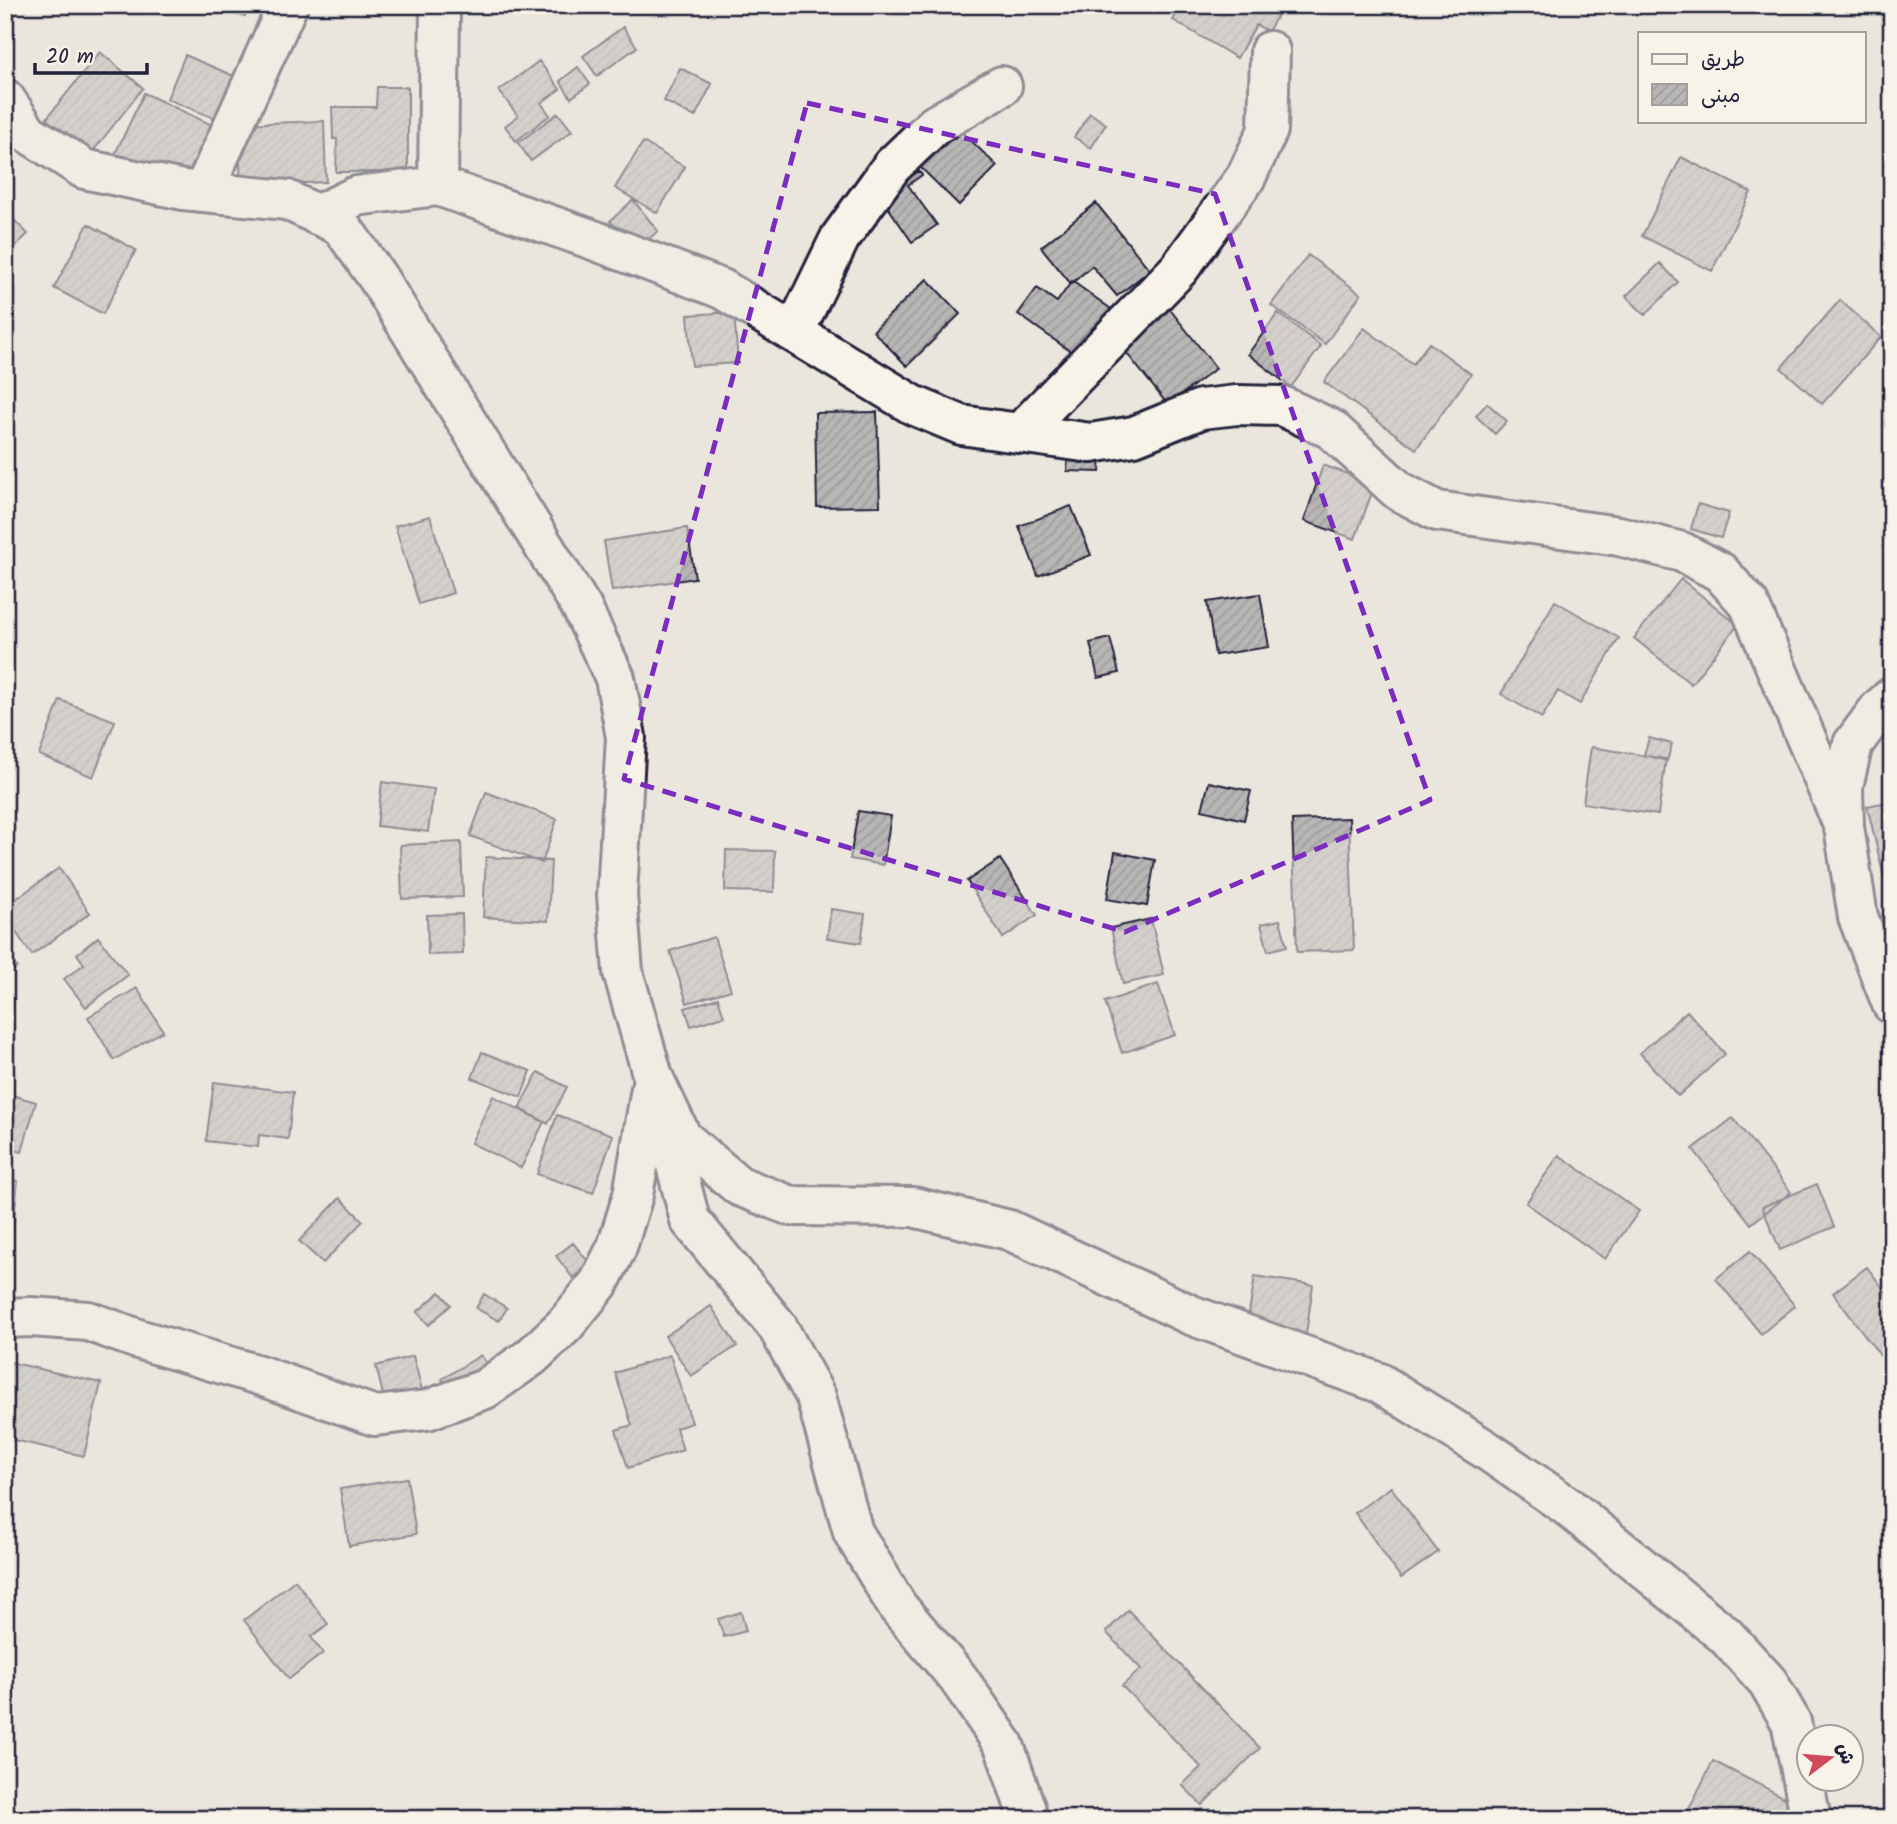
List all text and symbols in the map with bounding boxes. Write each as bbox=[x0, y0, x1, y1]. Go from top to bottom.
scale bar bbox=[35, 32, 147, 76]
legend bbox=[1638, 32, 1866, 122]
text: 20 m bbox=[46, 41, 94, 74]
text: طريق bbox=[1701, 44, 1745, 77]
text: مبنى bbox=[1701, 80, 1740, 113]
north arrow bbox=[1796, 1722, 1866, 1792]
text: ش bbox=[1827, 1740, 1862, 1768]

